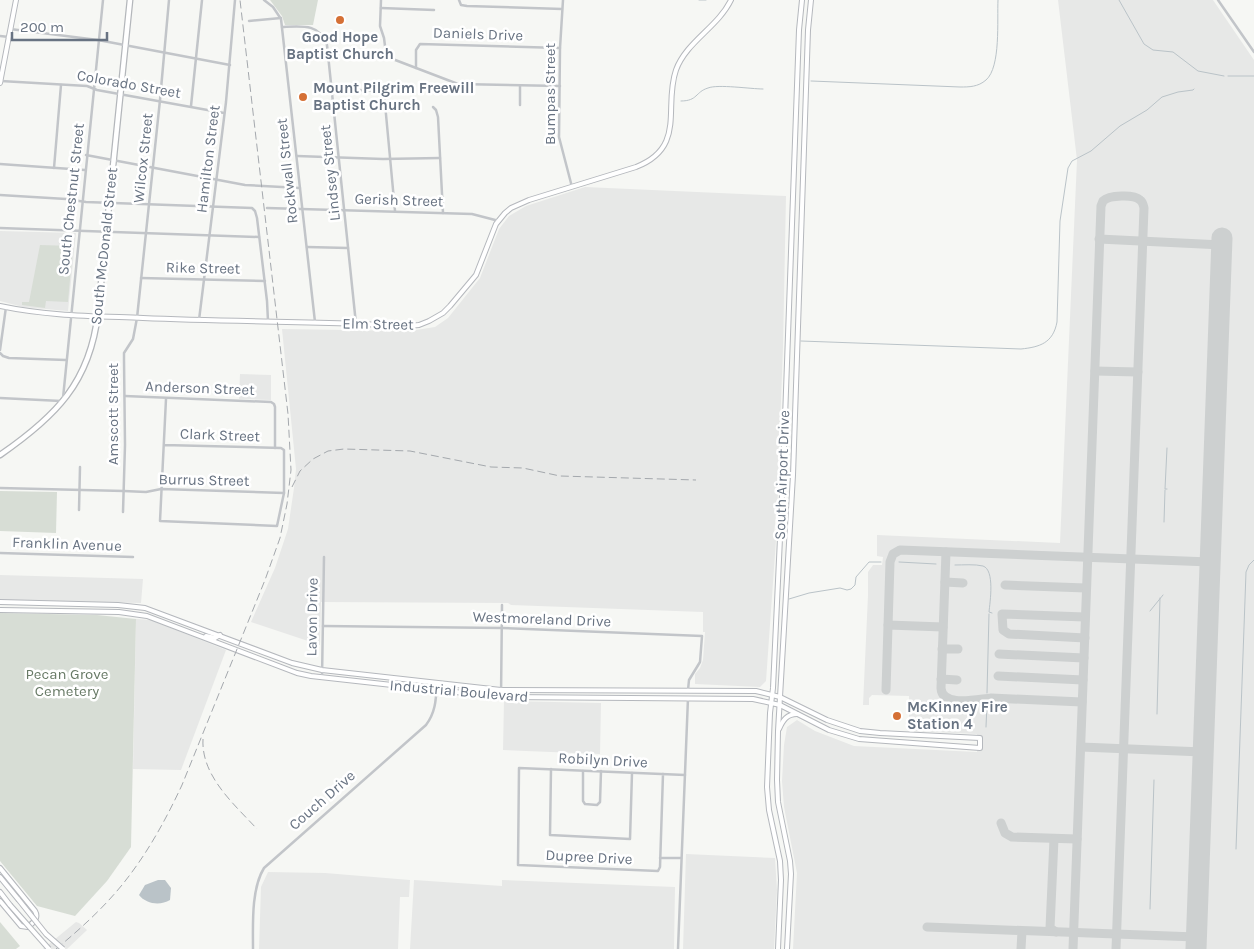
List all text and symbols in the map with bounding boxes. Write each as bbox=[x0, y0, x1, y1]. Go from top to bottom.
scale bar bbox=[12, 10, 108, 42]
marker: Good Hope Baptist Church bbox=[334, 14, 346, 26]
text: 200 m bbox=[20, 18, 64, 36]
street label: Daniels Drive bbox=[433, 23, 523, 45]
place label: Good Hope Baptist Church bbox=[286, 28, 394, 63]
street label: Bumpas Street bbox=[541, 43, 559, 145]
street label: Colorado Street bbox=[76, 66, 183, 102]
place label: Mount Pilgrim Freewill Baptist Church bbox=[313, 79, 474, 114]
marker: Mount Pilgrim Freewill Baptist Church bbox=[297, 91, 309, 103]
street label: Hamilton Street bbox=[192, 104, 224, 214]
street label: Wilcox Street bbox=[129, 112, 157, 204]
street label: Rockwall Street bbox=[272, 117, 301, 225]
street label: South Chestnut Street bbox=[54, 122, 88, 276]
street label: Lindsey Street bbox=[316, 124, 344, 222]
street label: South McDonald Street bbox=[87, 166, 121, 326]
street label: Gerish Street bbox=[354, 189, 444, 211]
street label: Rike Street bbox=[166, 258, 241, 278]
street label: Elm Street bbox=[342, 314, 414, 334]
street label: Amscott Street bbox=[104, 362, 122, 465]
street label: Anderson Street bbox=[145, 377, 255, 399]
street label: South Airport Drive bbox=[771, 410, 793, 540]
street label: Clark Street bbox=[180, 425, 261, 445]
street label: Burrus Street bbox=[158, 470, 250, 490]
street label: Franklin Avenue bbox=[12, 533, 122, 555]
street label: Lavon Drive bbox=[302, 578, 322, 656]
street label: Westmoreland Drive bbox=[472, 608, 612, 630]
park label: Pecan Grove Cemetery bbox=[25, 665, 109, 700]
street label: Industrial Boulevard bbox=[389, 676, 529, 706]
place label: McKinney Fire Station 4 bbox=[907, 698, 1008, 733]
marker: McKinney Fire Station 4 bbox=[891, 710, 903, 722]
street label: Robilyn Drive bbox=[558, 749, 648, 771]
street label: Couch Drive bbox=[285, 766, 359, 834]
street label: Dupree Drive bbox=[545, 846, 633, 868]

